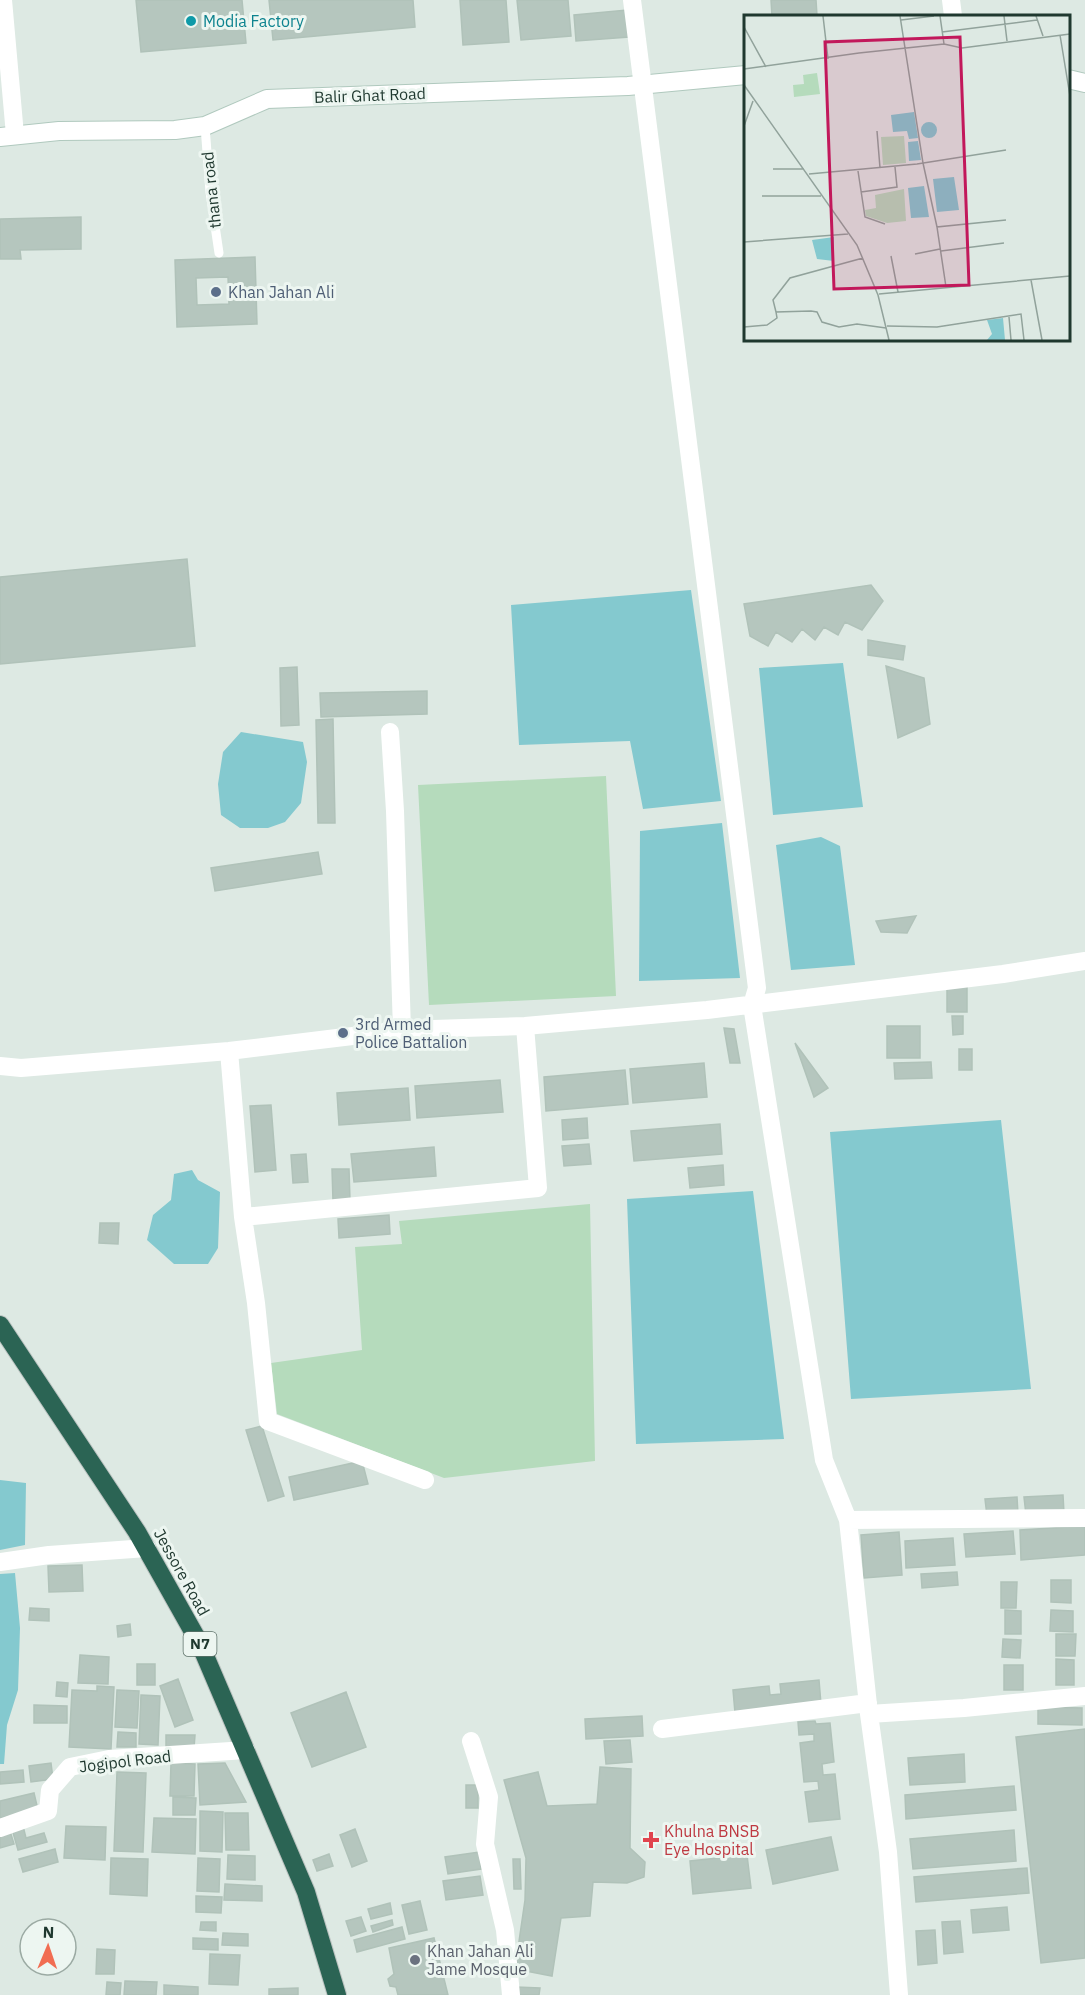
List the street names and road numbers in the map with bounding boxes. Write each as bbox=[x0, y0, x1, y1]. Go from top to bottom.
street label: Balir Ghat Road bbox=[314, 83, 426, 107]
street label: thana road bbox=[197, 151, 225, 229]
street label: Jessore Road bbox=[150, 1525, 214, 1619]
road number: N7 bbox=[184, 1632, 216, 1656]
street label: Jogipol Road bbox=[78, 1745, 172, 1777]

